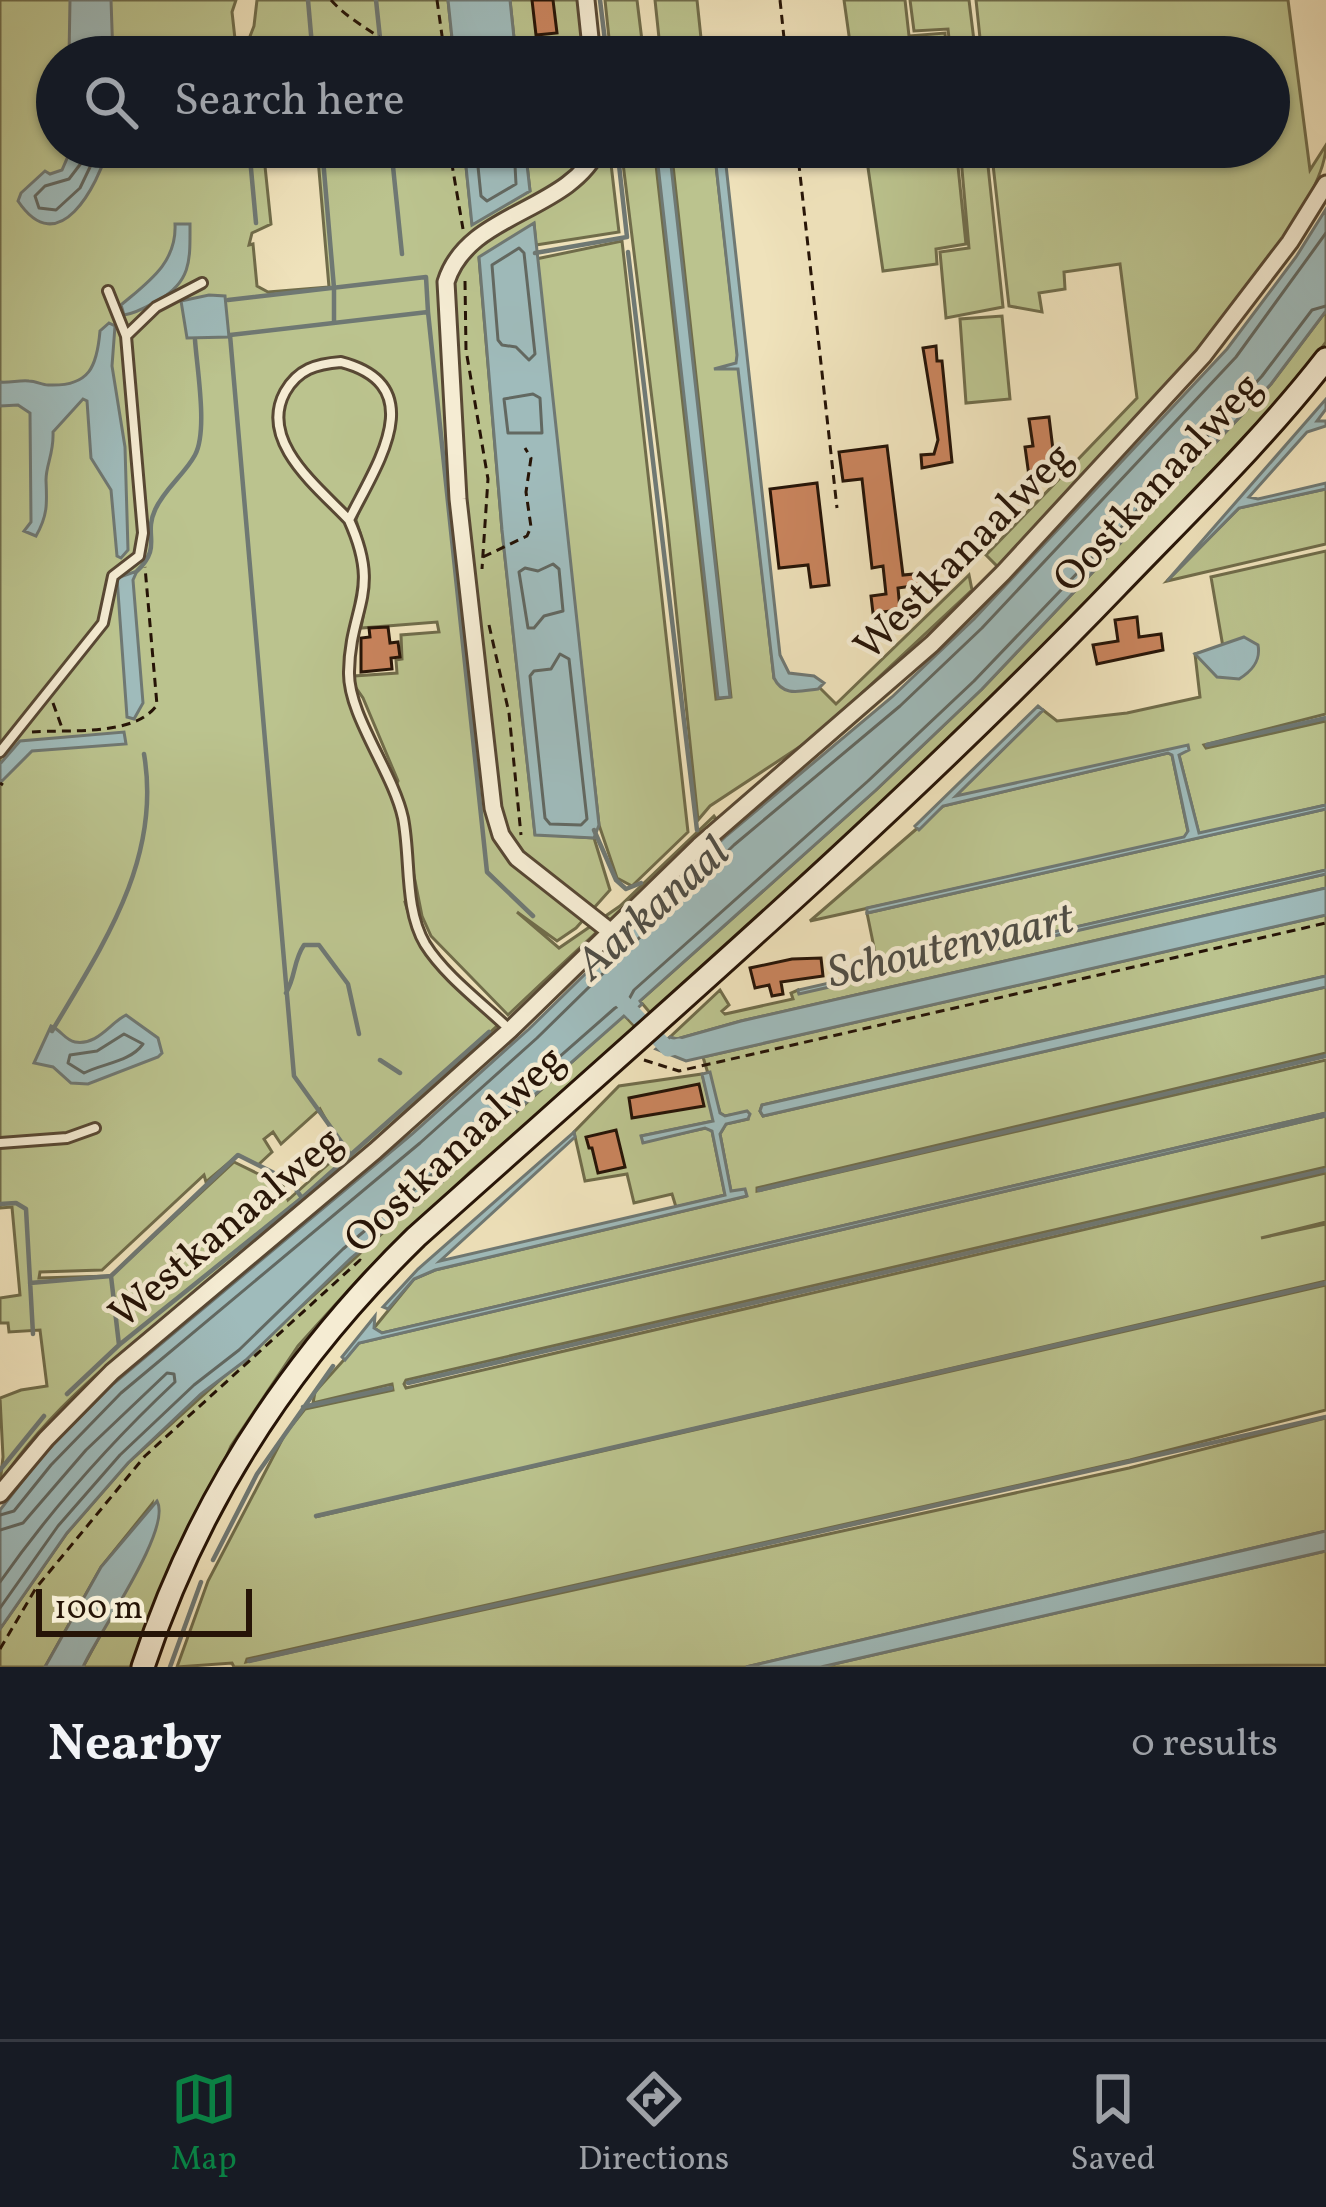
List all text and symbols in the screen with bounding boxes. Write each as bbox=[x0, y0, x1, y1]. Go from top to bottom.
search box bbox=[36, 36, 1290, 168]
icon: search bbox=[78, 69, 144, 135]
text: Search here bbox=[174, 71, 405, 134]
street label: Oostkanaalweg bbox=[1041, 361, 1277, 607]
street label: Westkanaalweg bbox=[842, 430, 1088, 676]
water label: Aarkanaal bbox=[562, 824, 745, 998]
water label: Schoutenvaart bbox=[822, 889, 1082, 1007]
street label: Oostkanaalweg bbox=[333, 1033, 579, 1269]
street label: Westkanaalweg bbox=[98, 1114, 356, 1344]
scale bar bbox=[36, 1583, 252, 1636]
text: 100 m bbox=[54, 1587, 143, 1633]
text: Nearby bbox=[48, 1710, 222, 1781]
text: 0 results bbox=[1131, 1718, 1278, 1772]
tab: Map bbox=[171, 2066, 237, 2184]
tab: Directions bbox=[578, 2066, 729, 2184]
tab: Saved bbox=[1070, 2066, 1155, 2184]

